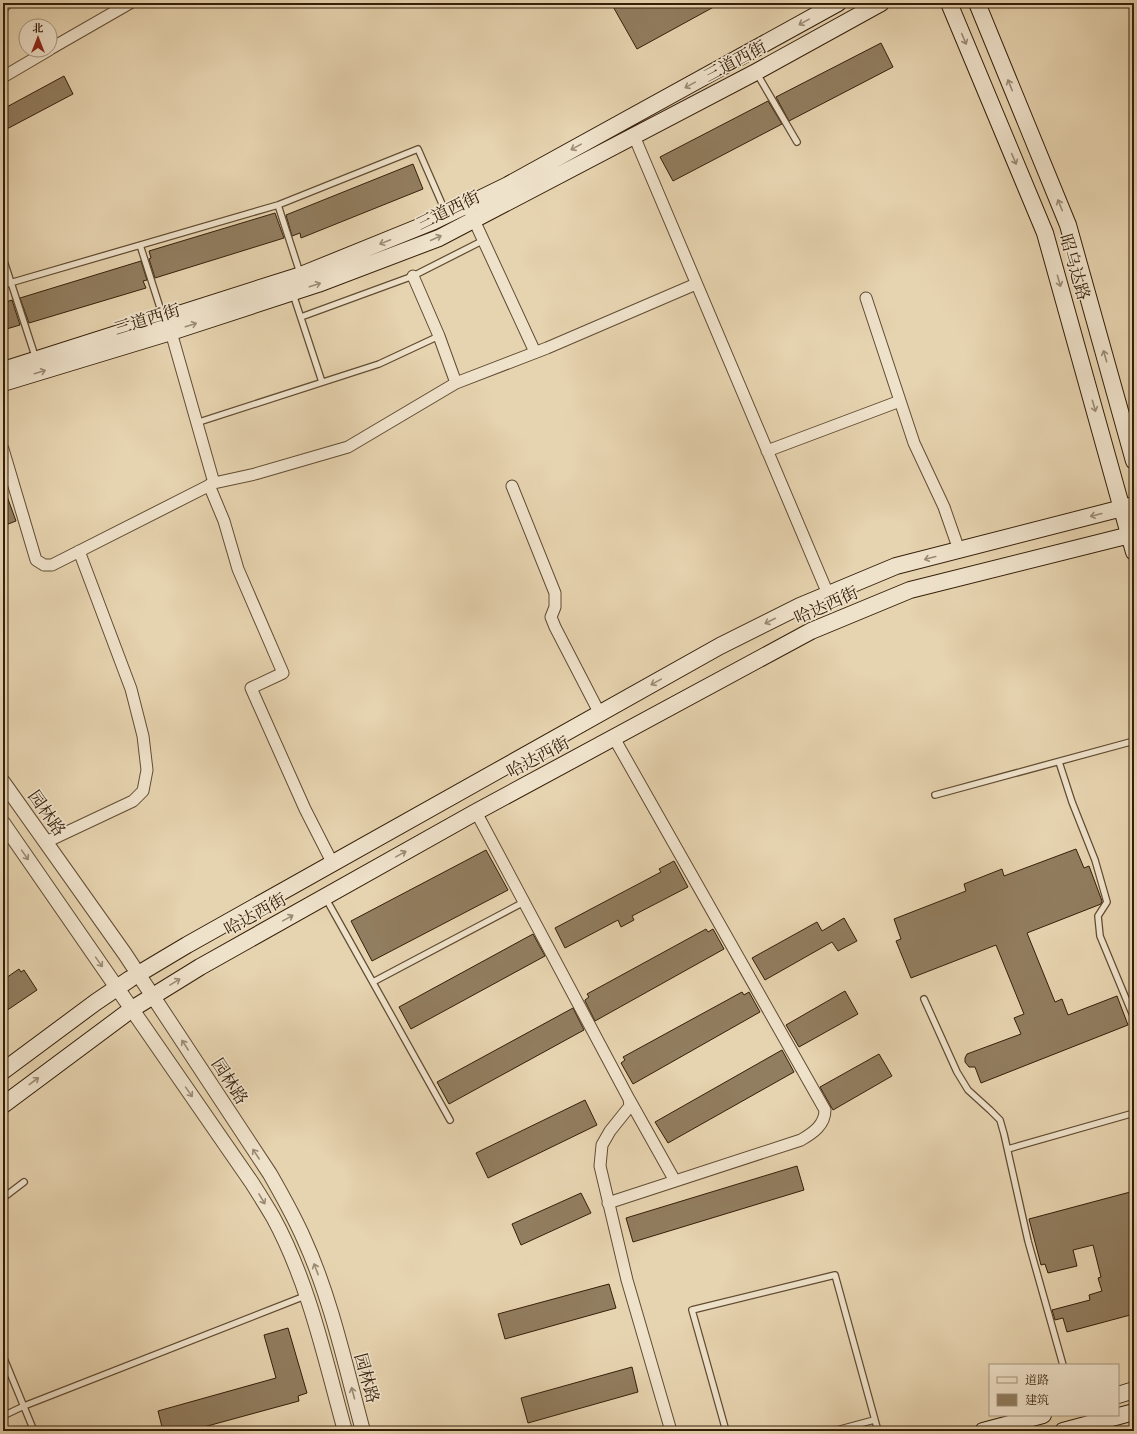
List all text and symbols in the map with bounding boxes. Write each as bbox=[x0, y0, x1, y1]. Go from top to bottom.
north arrow bbox=[18, 18, 58, 58]
one-way arrow bbox=[798, 18, 810, 26]
text: 北 bbox=[33, 22, 44, 36]
one-way arrow bbox=[961, 33, 968, 45]
street label: 三道西街 bbox=[700, 36, 771, 88]
one-way arrow bbox=[1006, 79, 1014, 91]
one-way arrow bbox=[685, 81, 697, 89]
one-way arrow bbox=[571, 144, 583, 152]
one-way arrow bbox=[1011, 152, 1019, 164]
street label: 三道西街 bbox=[413, 186, 484, 236]
one-way arrow bbox=[1056, 199, 1063, 211]
street label: 昭乌达路 bbox=[1054, 232, 1094, 303]
one-way arrow bbox=[430, 234, 442, 241]
one-way arrow bbox=[379, 238, 391, 246]
one-way arrow bbox=[1056, 274, 1063, 287]
one-way arrow bbox=[308, 280, 320, 288]
street label: 三道西街 bbox=[112, 299, 183, 340]
one-way arrow bbox=[185, 321, 198, 328]
one-way arrow bbox=[1101, 350, 1108, 363]
one-way arrow bbox=[34, 368, 47, 375]
one-way arrow bbox=[1090, 399, 1098, 412]
one-way arrow bbox=[1090, 511, 1103, 519]
one-way arrow bbox=[923, 554, 936, 562]
street label: 哈达西街 bbox=[791, 582, 862, 630]
one-way arrow bbox=[764, 618, 776, 625]
one-way arrow bbox=[650, 679, 662, 687]
street label: 哈达西街 bbox=[503, 732, 574, 784]
street label: 园林路 bbox=[23, 786, 70, 841]
one-way arrow bbox=[21, 849, 29, 860]
one-way arrow bbox=[395, 850, 407, 858]
street label: 哈达西街 bbox=[220, 889, 291, 941]
one-way arrow bbox=[281, 913, 293, 921]
one-way arrow bbox=[95, 956, 103, 967]
one-way arrow bbox=[169, 978, 181, 986]
one-way arrow bbox=[181, 1040, 189, 1051]
street label: 园林路 bbox=[206, 1054, 252, 1109]
one-way arrow bbox=[29, 1077, 40, 1086]
one-way arrow bbox=[185, 1086, 193, 1097]
one-way arrow bbox=[252, 1149, 260, 1160]
one-way arrow bbox=[259, 1193, 267, 1205]
one-way arrow bbox=[311, 1263, 319, 1275]
street label: 园林路 bbox=[349, 1351, 383, 1406]
legend bbox=[989, 1364, 1119, 1416]
text: 道路 bbox=[1025, 1373, 1049, 1388]
one-way arrow bbox=[349, 1387, 356, 1400]
text: 建筑 bbox=[1025, 1393, 1049, 1408]

